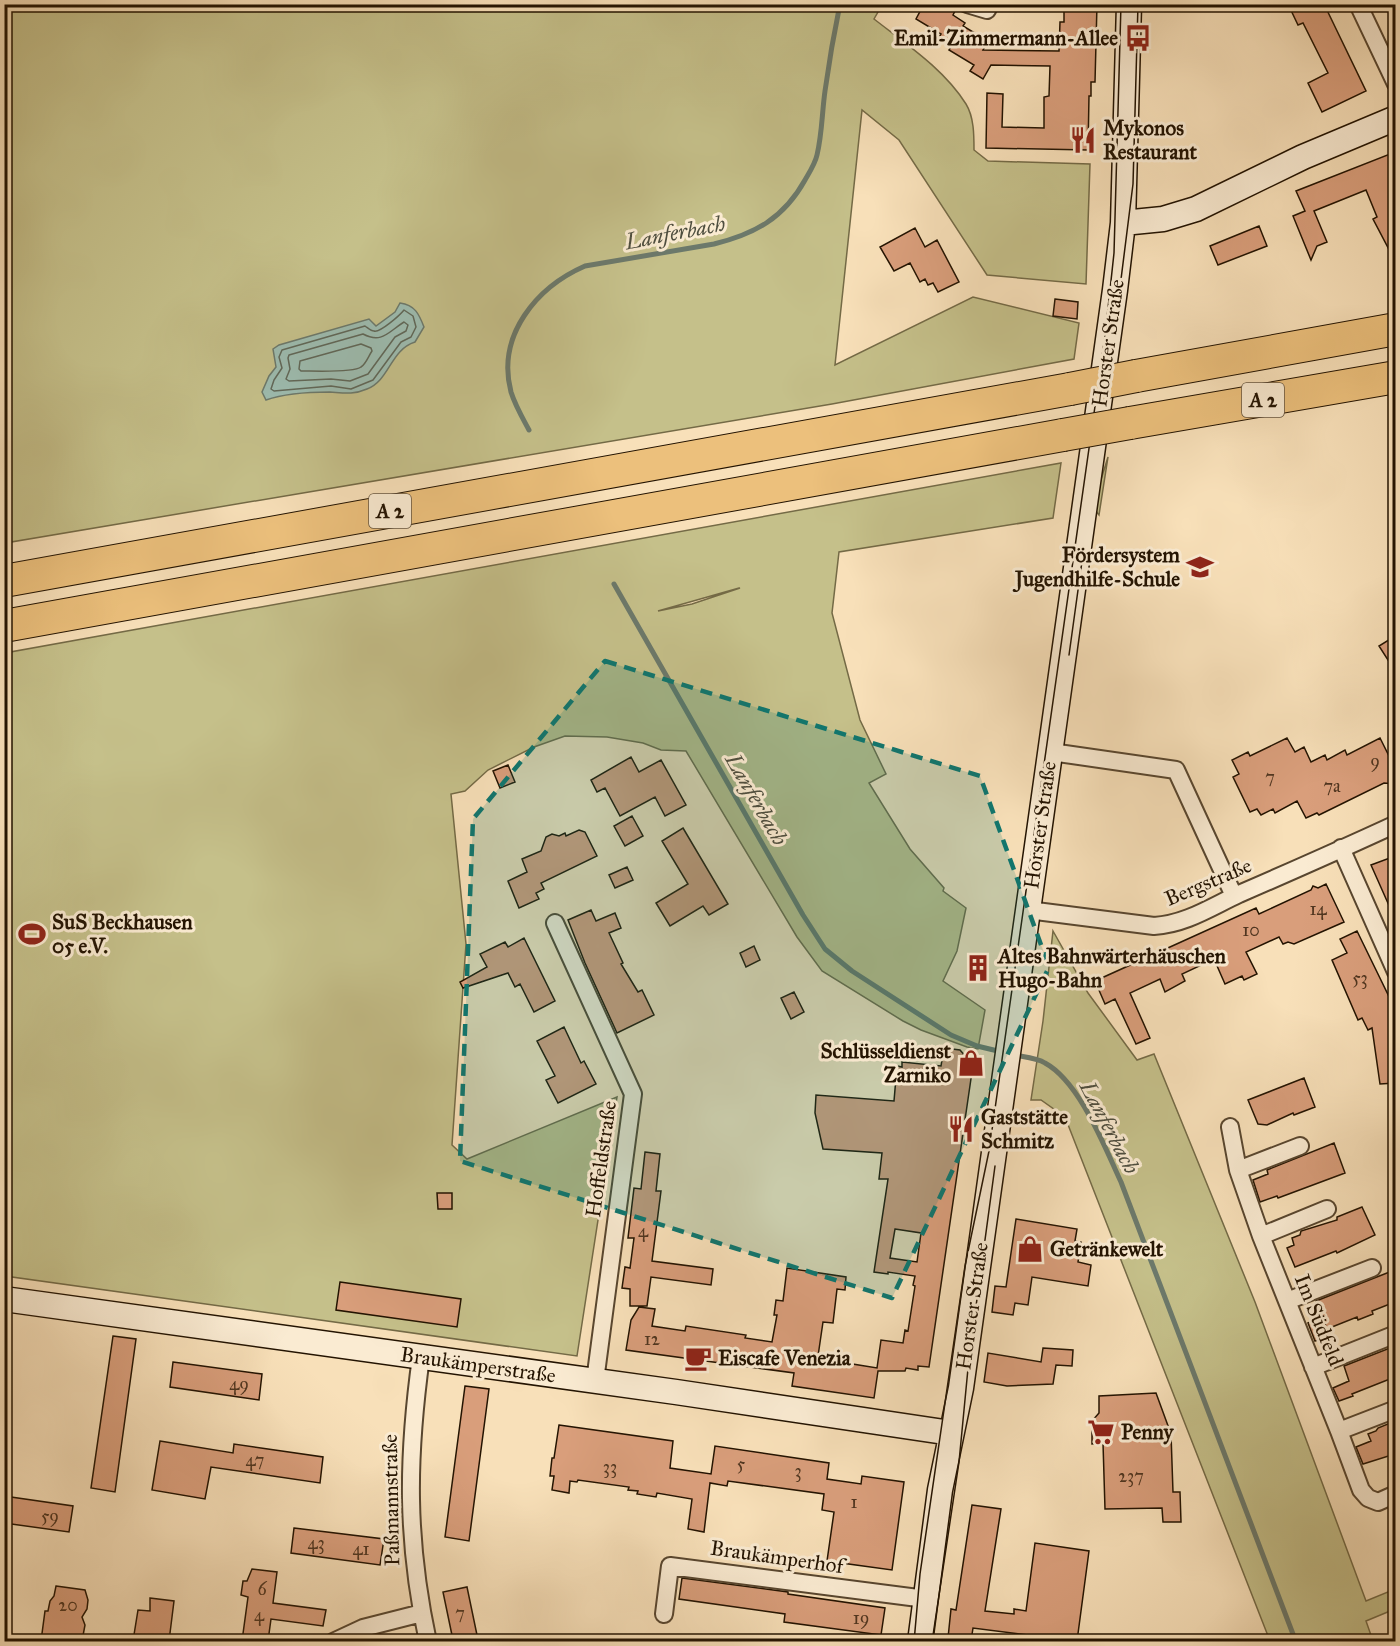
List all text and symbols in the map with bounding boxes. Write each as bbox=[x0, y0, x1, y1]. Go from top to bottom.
bus stop icon: Emil-Zimmermann-Allee bbox=[1123, 23, 1153, 53]
place label: Emil-Zimmermann-Allee bbox=[894, 25, 1118, 51]
place label: Mykonos Restaurant bbox=[1103, 115, 1198, 165]
restaurant icon: Mykonos Restaurant bbox=[1068, 125, 1098, 155]
water label: Lanferbach bbox=[622, 210, 728, 256]
street label: Horster Straße bbox=[1086, 277, 1130, 408]
road number: A 2 bbox=[1242, 383, 1284, 417]
road number: A 2 bbox=[369, 494, 411, 528]
place label: Fördersystem Jugendhilfe-Schule bbox=[1012, 542, 1180, 593]
school or university icon: Fördersystem Jugendhilfe-Schule bbox=[1185, 552, 1215, 582]
water label: Lanferbach bbox=[719, 748, 794, 850]
house number: 9 bbox=[1370, 750, 1380, 772]
street label: Horster Straße bbox=[1018, 759, 1062, 890]
house number: 7 bbox=[1265, 766, 1275, 788]
house number: 7a bbox=[1323, 775, 1341, 797]
street label: Bergstraße bbox=[1161, 852, 1256, 912]
house number: 14 bbox=[1309, 898, 1328, 920]
place label: SuS Beckhausen 05 e.V. bbox=[52, 909, 193, 959]
sports icon: SuS Beckhausen 05 e.V. bbox=[17, 919, 47, 949]
house number: 10 bbox=[1242, 919, 1260, 941]
place label: Altes Bahnwärterhäuschen Hugo-Bahn bbox=[996, 943, 1227, 993]
building icon: Altes Bahnwärterhäuschen Hugo-Bahn bbox=[963, 953, 993, 983]
house number: 53 bbox=[1352, 967, 1368, 989]
place label: Schlüsseldienst Zarniko bbox=[821, 1038, 952, 1088]
shop icon: Schlüsseldienst Zarniko bbox=[956, 1048, 986, 1078]
water label: Lanferbach bbox=[1073, 1075, 1145, 1179]
street label: Hoffeldstraße bbox=[580, 1099, 622, 1219]
place label: Gaststätte Schmitz bbox=[981, 1104, 1068, 1154]
restaurant icon: Gaststätte Schmitz bbox=[946, 1114, 976, 1144]
house number: 4 bbox=[638, 1220, 649, 1242]
shop icon: Getränkewelt bbox=[1015, 1234, 1045, 1264]
place label: Getränkewelt bbox=[1050, 1236, 1164, 1262]
street label: Horster Straße bbox=[950, 1240, 994, 1371]
street label: Im Südfeld bbox=[1289, 1270, 1349, 1370]
house number: 12 bbox=[644, 1328, 660, 1350]
street label: Braukämperstraße bbox=[399, 1341, 558, 1389]
cafe icon: Eiscafe Venezia bbox=[683, 1343, 713, 1373]
place label: Eiscafe Venezia bbox=[718, 1345, 852, 1371]
house number: 49 bbox=[229, 1373, 249, 1395]
supermarket icon: Penny bbox=[1086, 1417, 1116, 1447]
place label: Penny bbox=[1121, 1419, 1175, 1445]
street label: Paßmannstraße bbox=[377, 1434, 405, 1566]
house number: 47 bbox=[246, 1449, 264, 1471]
house number: 5 bbox=[737, 1453, 746, 1475]
house number: 33 bbox=[603, 1456, 617, 1478]
house number: 3 bbox=[794, 1460, 802, 1482]
house number: 237 bbox=[1118, 1465, 1144, 1487]
house number: 1 bbox=[850, 1491, 858, 1513]
house number: 59 bbox=[41, 1505, 59, 1527]
house number: 43 bbox=[307, 1532, 325, 1554]
street label: Braukämperhof bbox=[709, 1535, 848, 1580]
house number: 41 bbox=[352, 1538, 370, 1560]
house number: 6 bbox=[257, 1578, 267, 1600]
house number: 20 bbox=[58, 1594, 78, 1616]
house number: 7 bbox=[455, 1602, 465, 1624]
house number: 4 bbox=[254, 1604, 265, 1626]
house number: 19 bbox=[853, 1607, 869, 1629]

